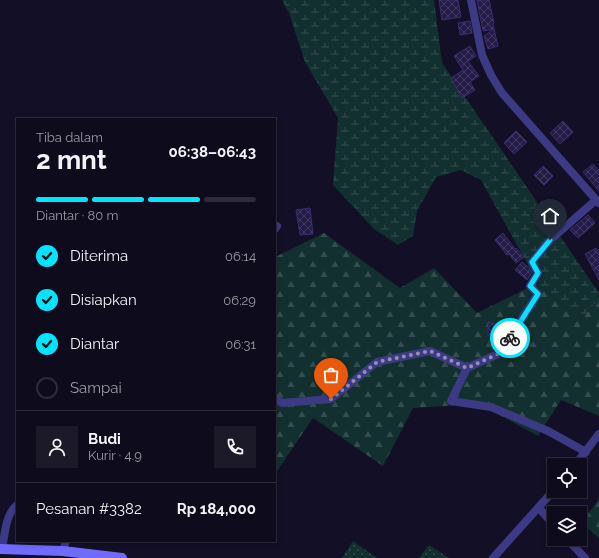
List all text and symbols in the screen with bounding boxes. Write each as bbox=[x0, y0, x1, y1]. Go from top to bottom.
text: Tiba dalam bbox=[36, 130, 103, 145]
text: 06:38–06:43 bbox=[169, 143, 256, 161]
text: 2 mnt bbox=[36, 145, 107, 175]
pin bbox=[533, 199, 567, 240]
icon: home bbox=[539, 205, 561, 227]
text: Diantar · 80 m bbox=[36, 208, 118, 223]
icon: check bbox=[36, 245, 58, 267]
text: Diterima bbox=[70, 247, 128, 265]
text: 06:14 bbox=[225, 249, 256, 264]
icon: check bbox=[36, 289, 58, 311]
text: Disiapkan bbox=[70, 291, 137, 309]
text: 06:29 bbox=[223, 293, 256, 308]
courier bbox=[490, 318, 530, 358]
icon: bike bbox=[499, 327, 521, 349]
icon: check bbox=[36, 333, 58, 355]
text: Diantar bbox=[70, 335, 119, 353]
text: 06:31 bbox=[225, 337, 256, 352]
pin bbox=[314, 358, 348, 399]
icon: bag bbox=[320, 364, 342, 386]
text: Sampai bbox=[70, 379, 122, 397]
button: person bbox=[36, 426, 78, 468]
button: phone bbox=[214, 426, 256, 468]
text: Budi bbox=[88, 430, 121, 448]
text: Kurir · 4.9 bbox=[88, 448, 142, 463]
map controls bbox=[547, 458, 587, 546]
button: locate bbox=[547, 458, 587, 498]
text: Pesanan #3382 bbox=[36, 500, 142, 518]
text: Rp 184,000 bbox=[177, 500, 256, 518]
button: layers bbox=[547, 506, 587, 546]

